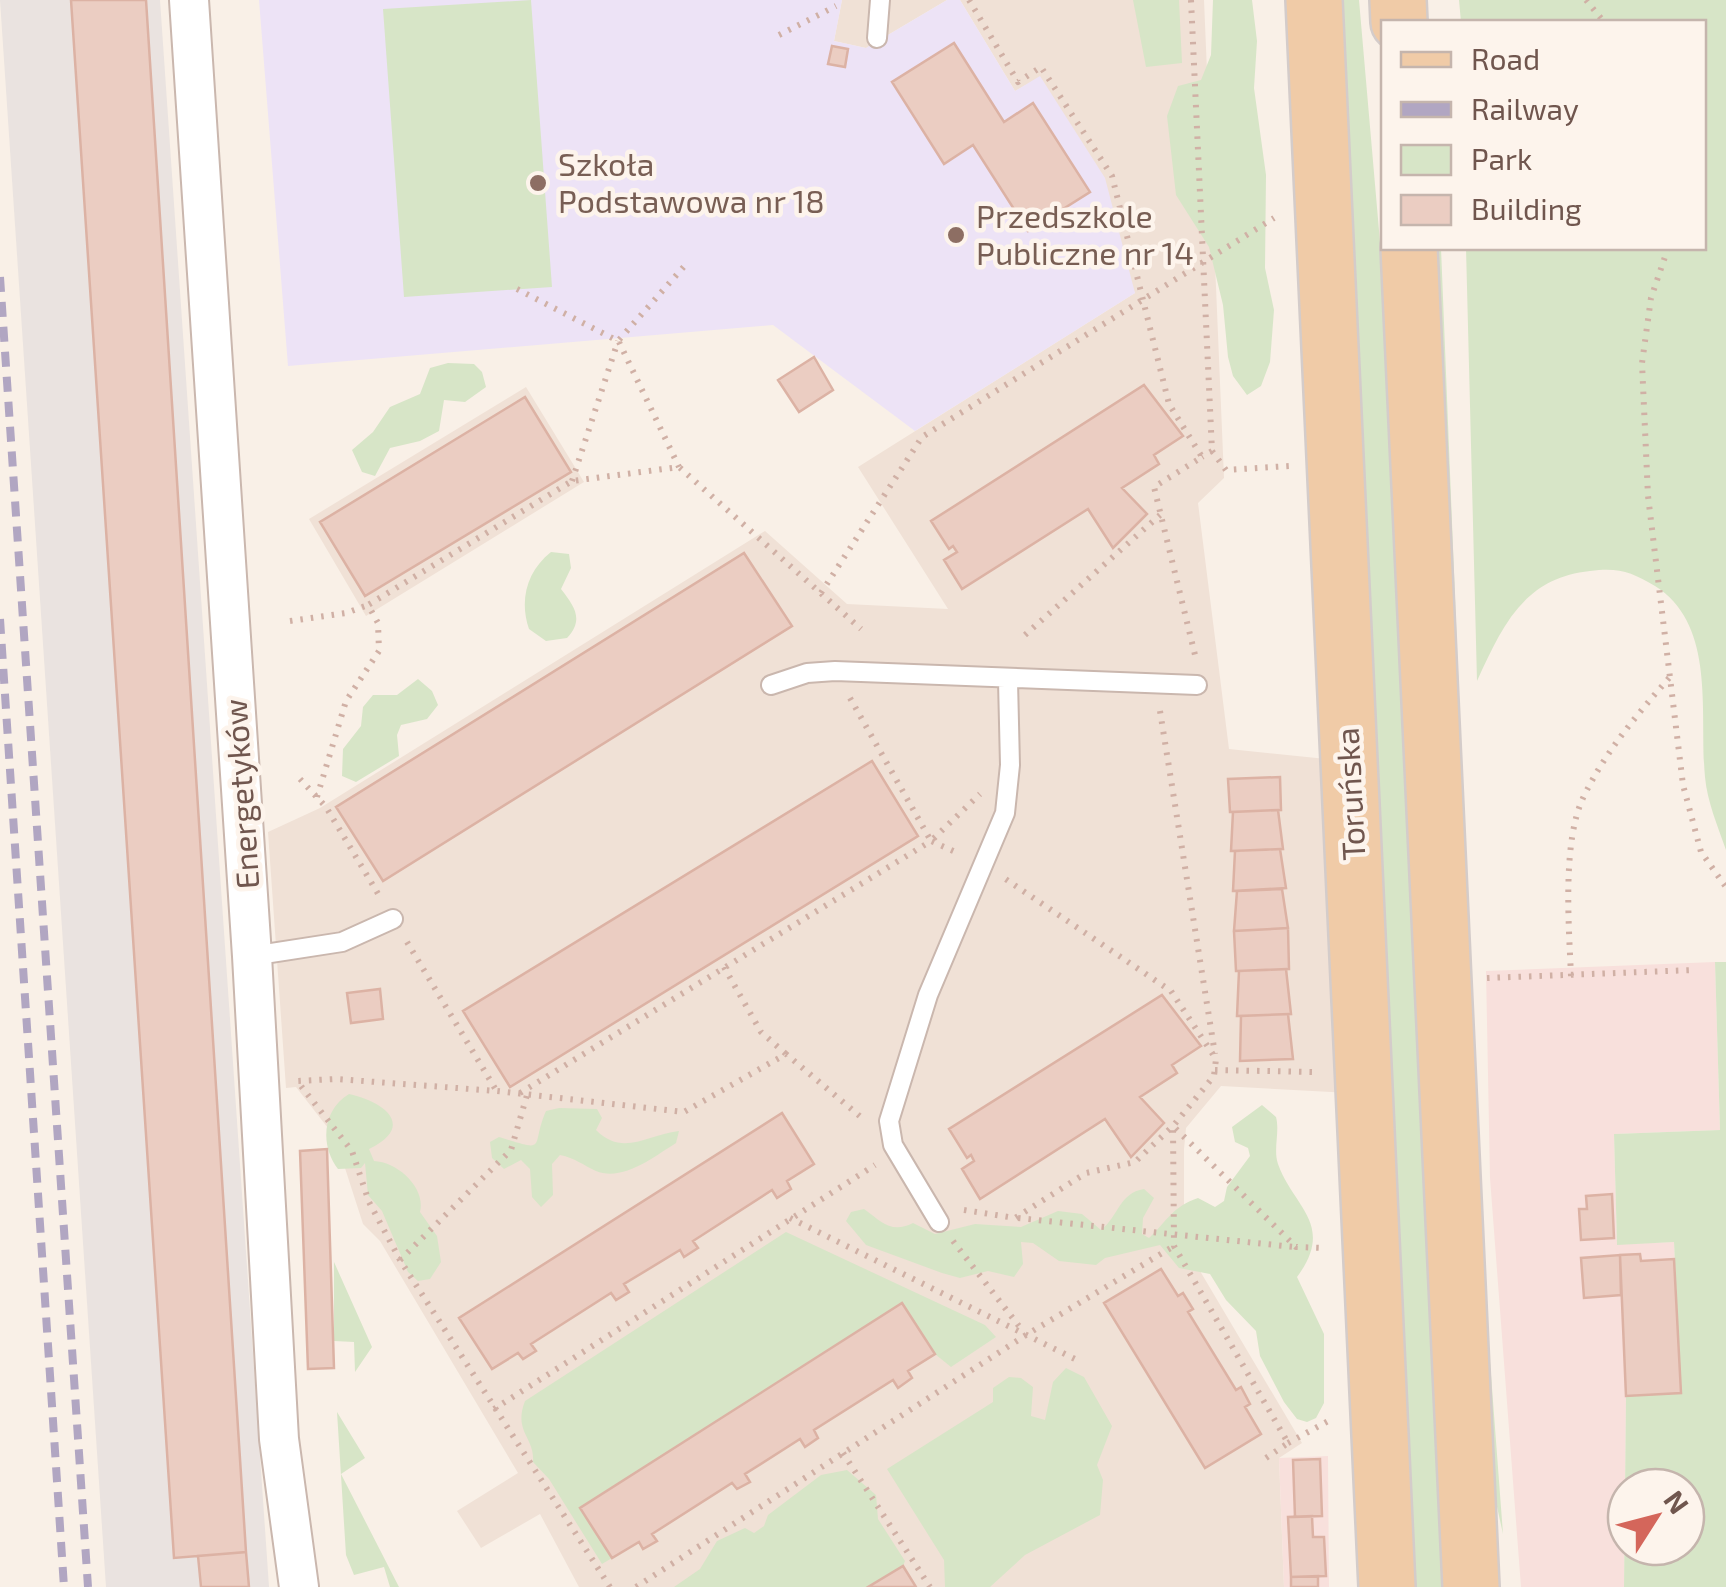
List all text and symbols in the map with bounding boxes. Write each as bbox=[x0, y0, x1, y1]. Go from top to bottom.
legend bbox=[1381, 20, 1706, 250]
text: Road bbox=[1471, 40, 1540, 76]
text: Railway bbox=[1471, 90, 1579, 126]
text: Park bbox=[1471, 140, 1532, 176]
place label: Szkoła Podstawowa nr 18 bbox=[558, 144, 825, 219]
marker: Szkoła Podstawowa nr 18 bbox=[527, 172, 549, 194]
text: Building bbox=[1471, 190, 1582, 226]
place label: Przedszkole Publiczne nr 14 bbox=[976, 196, 1194, 271]
marker: Przedszkole Publiczne nr 14 bbox=[945, 224, 967, 246]
street label: Energetyków bbox=[214, 698, 266, 891]
street label: Toruńska bbox=[1327, 727, 1371, 861]
north arrow bbox=[1606, 1467, 1706, 1567]
text: N bbox=[1657, 1484, 1697, 1520]

